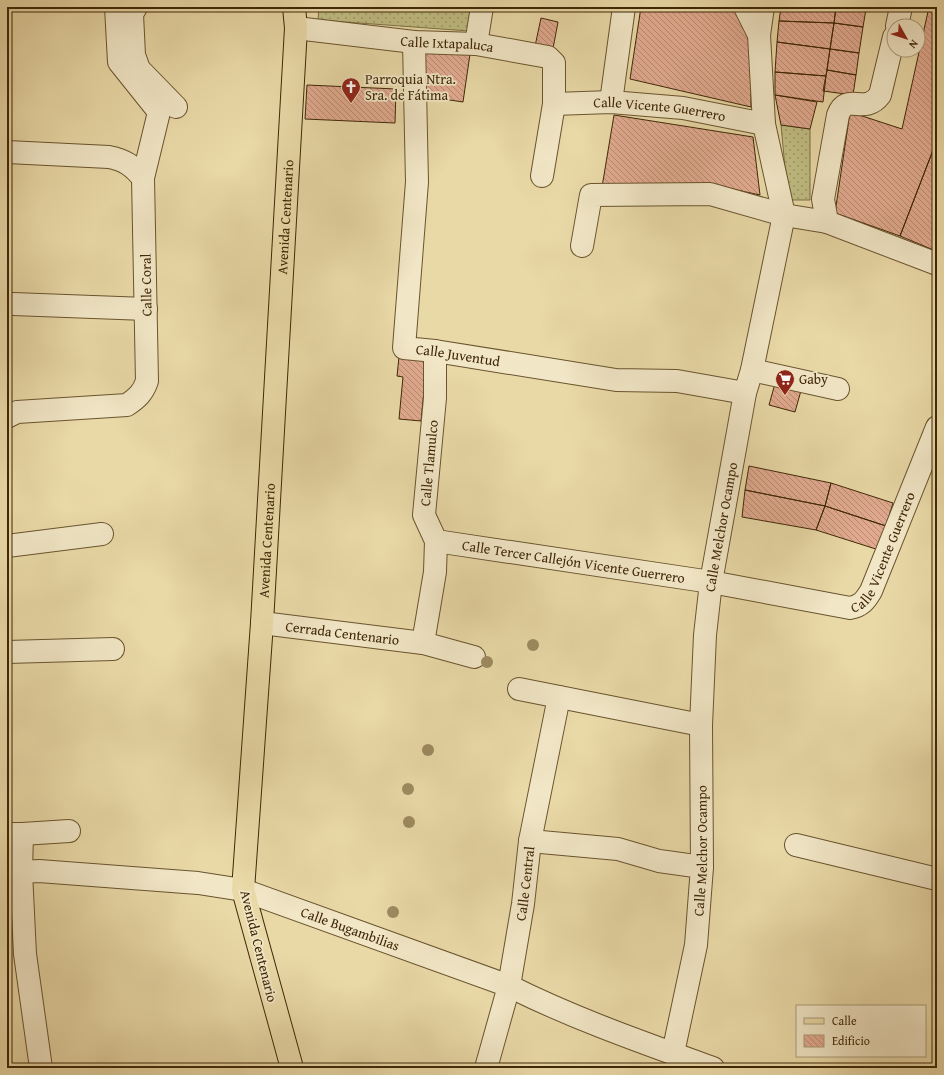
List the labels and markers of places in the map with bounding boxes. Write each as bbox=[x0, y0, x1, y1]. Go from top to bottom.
place label: Parroquia Ntra. Sra. de Fátima bbox=[365, 69, 456, 105]
church icon: Parroquia Ntra. Sra. de Fátima bbox=[340, 76, 362, 104]
supermarket icon: Gaby bbox=[774, 368, 796, 396]
place label: Gaby bbox=[799, 369, 828, 389]

